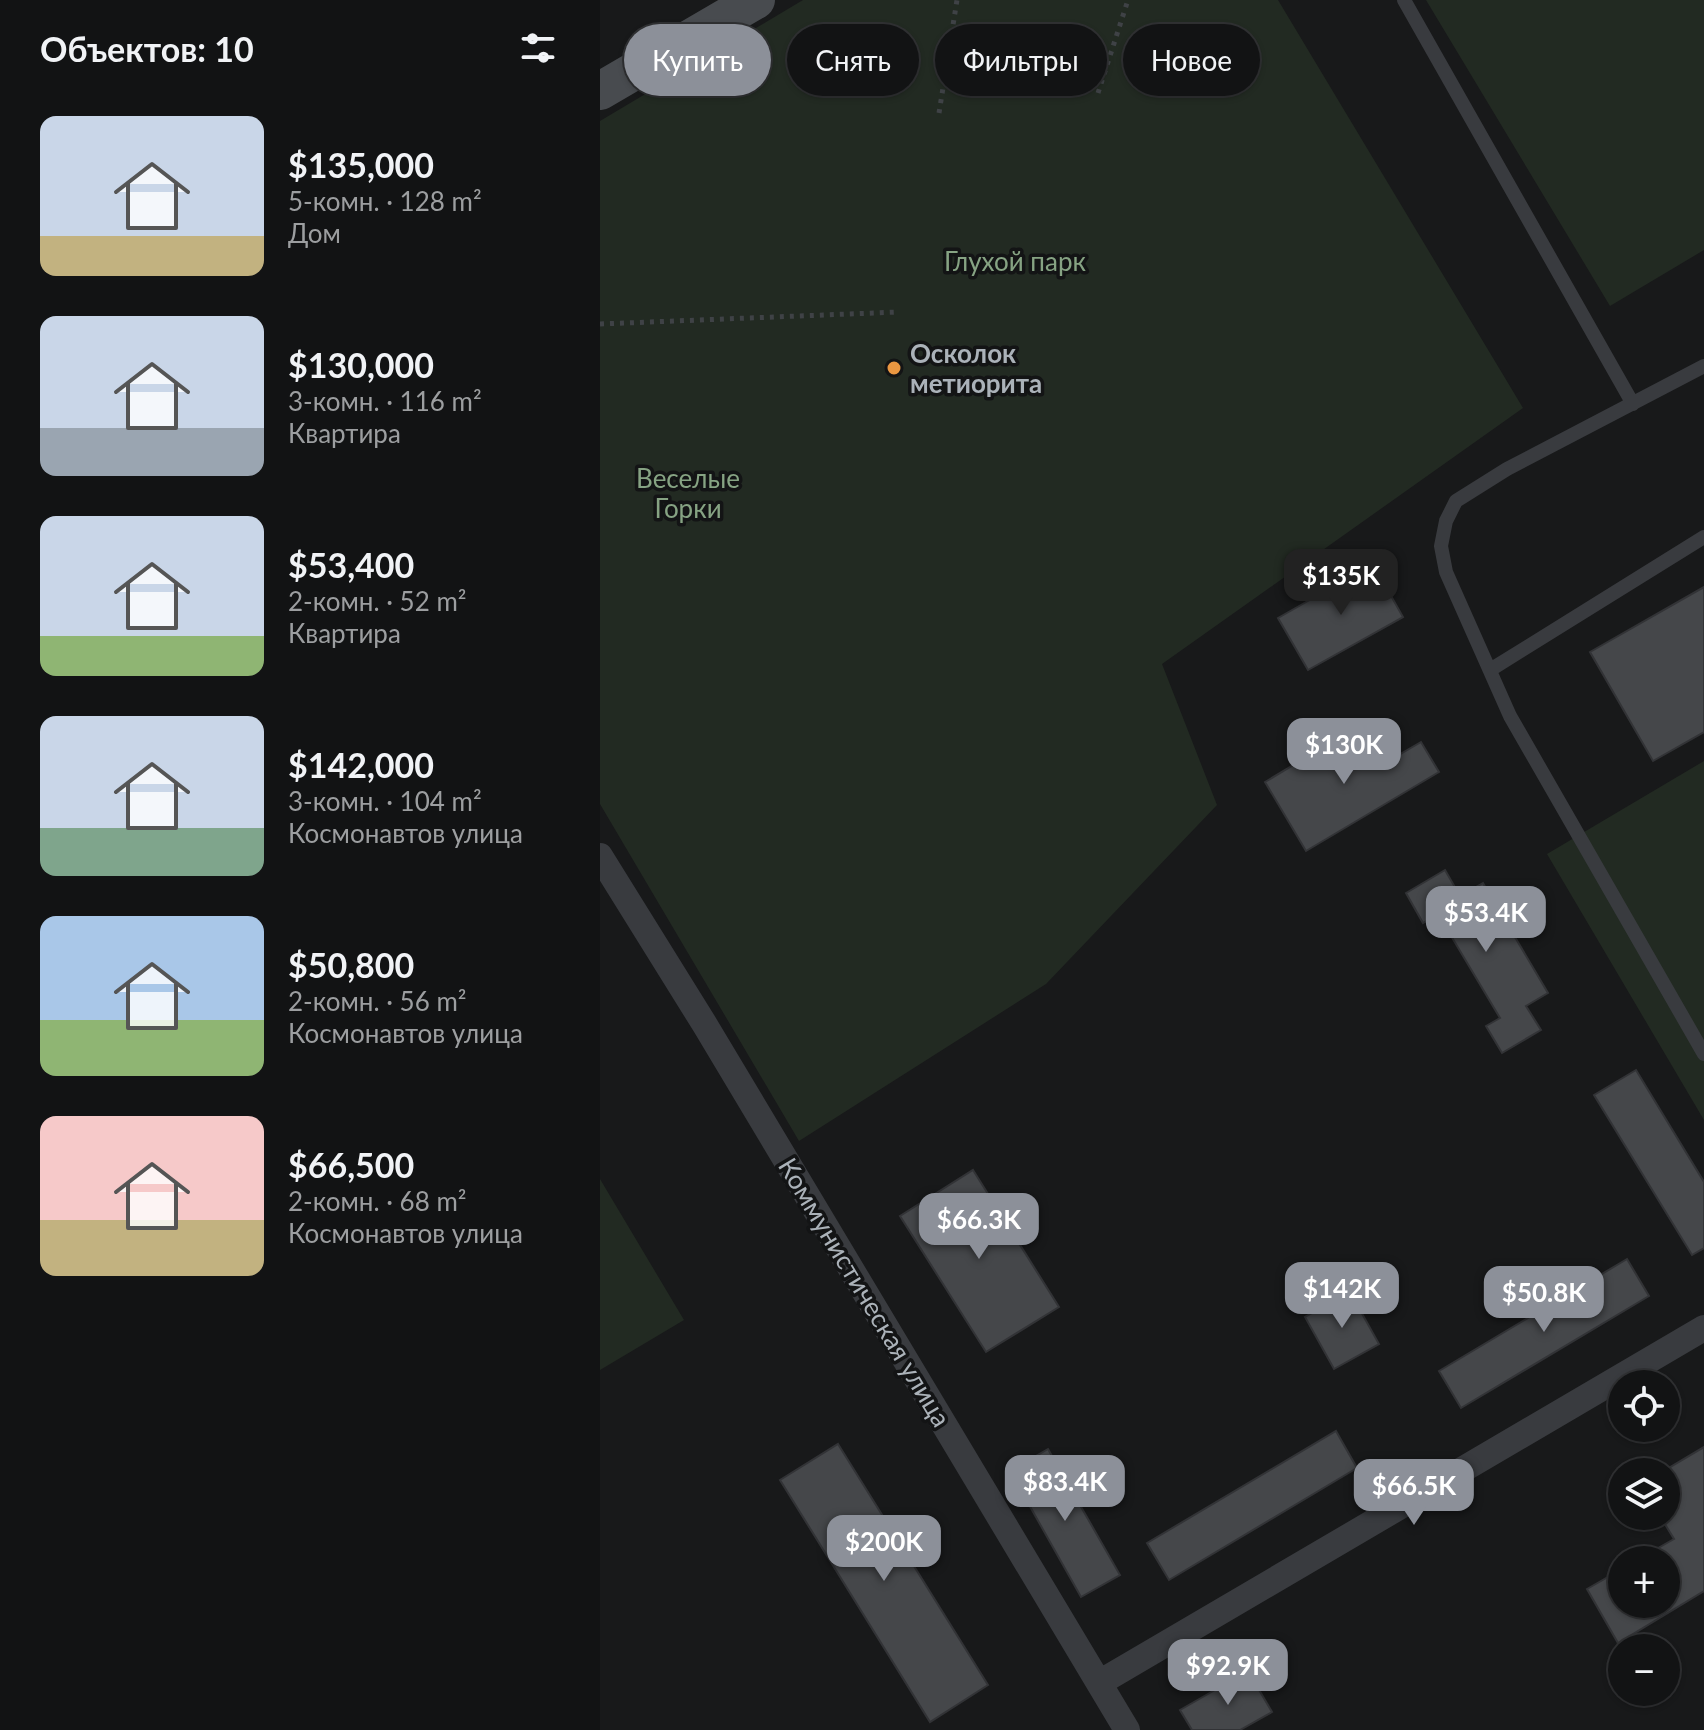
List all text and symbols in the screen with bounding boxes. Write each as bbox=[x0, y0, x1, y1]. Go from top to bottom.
chip: Купить bbox=[624, 24, 771, 96]
chip: Снять bbox=[787, 24, 919, 96]
chip: Фильтры bbox=[935, 24, 1107, 96]
chip: Новое bbox=[1123, 24, 1260, 96]
icon: filters bbox=[516, 26, 560, 70]
text: Объектов: 10 bbox=[40, 28, 254, 69]
text: $135,000 bbox=[288, 144, 434, 185]
icon: home bbox=[104, 148, 200, 244]
text: 5-комн. · 128 m² bbox=[288, 185, 482, 217]
text: Дом bbox=[288, 217, 341, 249]
park label: Глухой парк bbox=[944, 245, 1086, 277]
place label: Осколок метиорита bbox=[910, 337, 1042, 399]
text: $130,000 bbox=[288, 344, 434, 385]
icon: home bbox=[104, 348, 200, 444]
marker: Осколок метиорита bbox=[885, 359, 903, 377]
text: 3-комн. · 116 m² bbox=[288, 385, 482, 417]
text: Квартира bbox=[288, 417, 401, 449]
park label: Веселые Горки bbox=[636, 462, 740, 524]
text: $53,400 bbox=[288, 544, 414, 585]
icon: home bbox=[104, 548, 200, 644]
pin: $135K bbox=[1285, 549, 1397, 617]
text: $135K bbox=[1302, 559, 1380, 591]
text: 2-комн. · 52 m² bbox=[288, 585, 467, 617]
text: Квартира bbox=[288, 617, 401, 649]
pin: $130K bbox=[1288, 718, 1400, 786]
text: $130K bbox=[1305, 728, 1383, 760]
text: $142,000 bbox=[288, 744, 434, 785]
icon: home bbox=[104, 748, 200, 844]
text: 3-комн. · 104 m² bbox=[288, 785, 482, 817]
text: Космонавтов улица bbox=[288, 817, 523, 849]
pin: $53.4K bbox=[1421, 886, 1551, 954]
text: $53.4K bbox=[1444, 896, 1528, 928]
text: $50,800 bbox=[288, 944, 414, 985]
icon: home bbox=[104, 948, 200, 1044]
text: 2-комн. · 56 m² bbox=[288, 985, 467, 1017]
text: Космонавтов улица bbox=[288, 1017, 523, 1049]
text: $66,500 bbox=[288, 1144, 414, 1185]
icon: home bbox=[104, 1148, 200, 1244]
street label: Коммунистическая улица bbox=[772, 1152, 958, 1432]
text: 2-комн. · 68 m² bbox=[288, 1185, 467, 1217]
pin: $66.3K bbox=[914, 1193, 1044, 1261]
text: $66.3K bbox=[937, 1203, 1021, 1235]
text: Космонавтов улица bbox=[288, 1217, 523, 1249]
pin: $142K bbox=[1286, 1262, 1398, 1330]
pin: $50.8K bbox=[1479, 1266, 1609, 1334]
text: $142K bbox=[1303, 1272, 1381, 1304]
text: $50.8K bbox=[1502, 1276, 1586, 1308]
map controls bbox=[1608, 1370, 1680, 1706]
button: locate bbox=[1608, 1370, 1680, 1442]
pin: $83.4K bbox=[1000, 1455, 1130, 1523]
button: layers bbox=[1608, 1458, 1680, 1530]
pin: $66.5K bbox=[1349, 1459, 1479, 1527]
text: $83.4K bbox=[1023, 1465, 1107, 1497]
text: $66.5K bbox=[1372, 1469, 1456, 1501]
pin: $200K bbox=[828, 1515, 940, 1583]
text: $200K bbox=[845, 1525, 923, 1557]
button: + bbox=[1608, 1546, 1680, 1618]
button: − bbox=[1608, 1634, 1680, 1706]
pin: $92.9K bbox=[1163, 1639, 1293, 1707]
text: $92.9K bbox=[1186, 1649, 1270, 1681]

